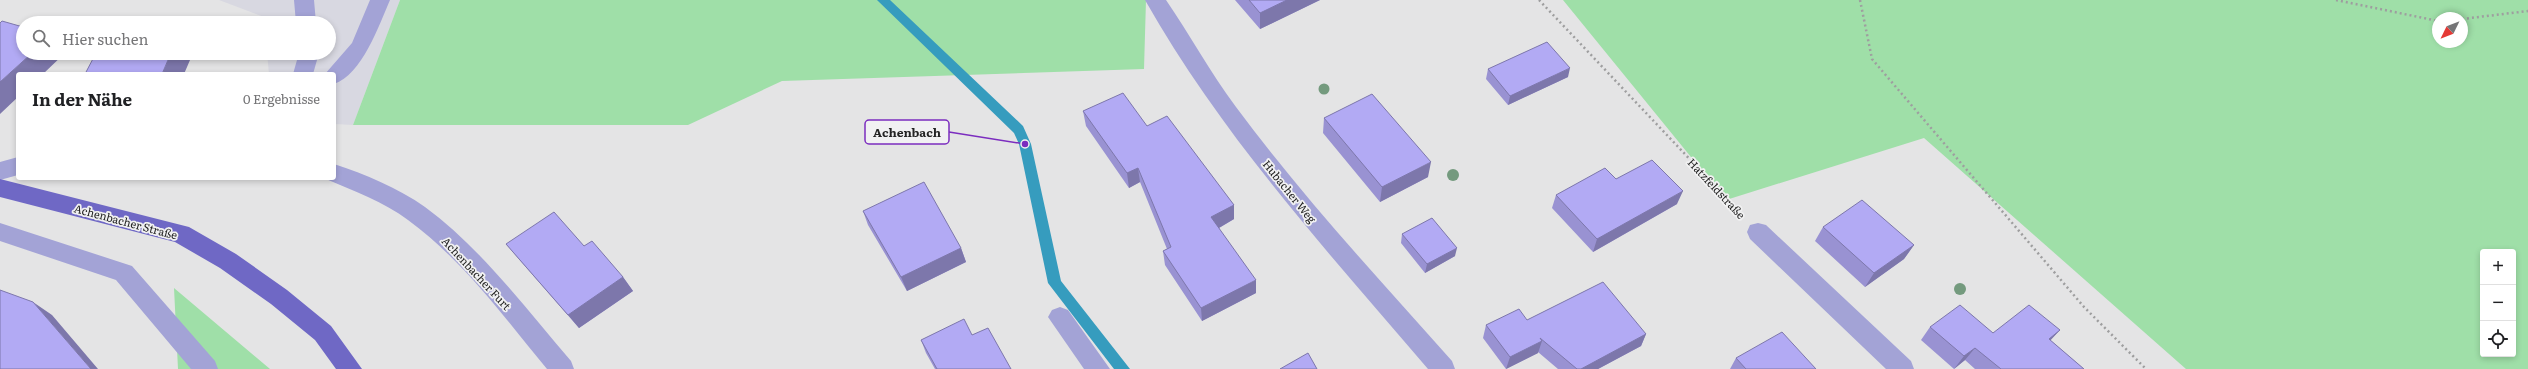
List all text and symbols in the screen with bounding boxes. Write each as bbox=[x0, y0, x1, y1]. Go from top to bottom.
north arrow bbox=[2432, 12, 2468, 48]
search box bbox=[16, 16, 336, 60]
icon: search bbox=[30, 27, 52, 49]
text: Hier suchen bbox=[62, 27, 148, 50]
text: In der Nähe bbox=[32, 86, 132, 111]
text: 0 Ergebnisse bbox=[243, 89, 320, 108]
callout: Achenbach bbox=[865, 120, 949, 144]
text: Achenbach bbox=[873, 123, 941, 141]
street label: Hatzfeldstraße bbox=[1685, 154, 1750, 222]
street label: Hubacher Weg bbox=[1260, 156, 1321, 227]
street label: Achenbacher Straße bbox=[73, 200, 180, 243]
street label: Achenbacher Furt bbox=[439, 233, 515, 313]
map controls bbox=[2480, 249, 2516, 357]
button: + bbox=[2480, 249, 2516, 285]
button: − bbox=[2480, 285, 2516, 321]
button: locate bbox=[2480, 321, 2516, 357]

